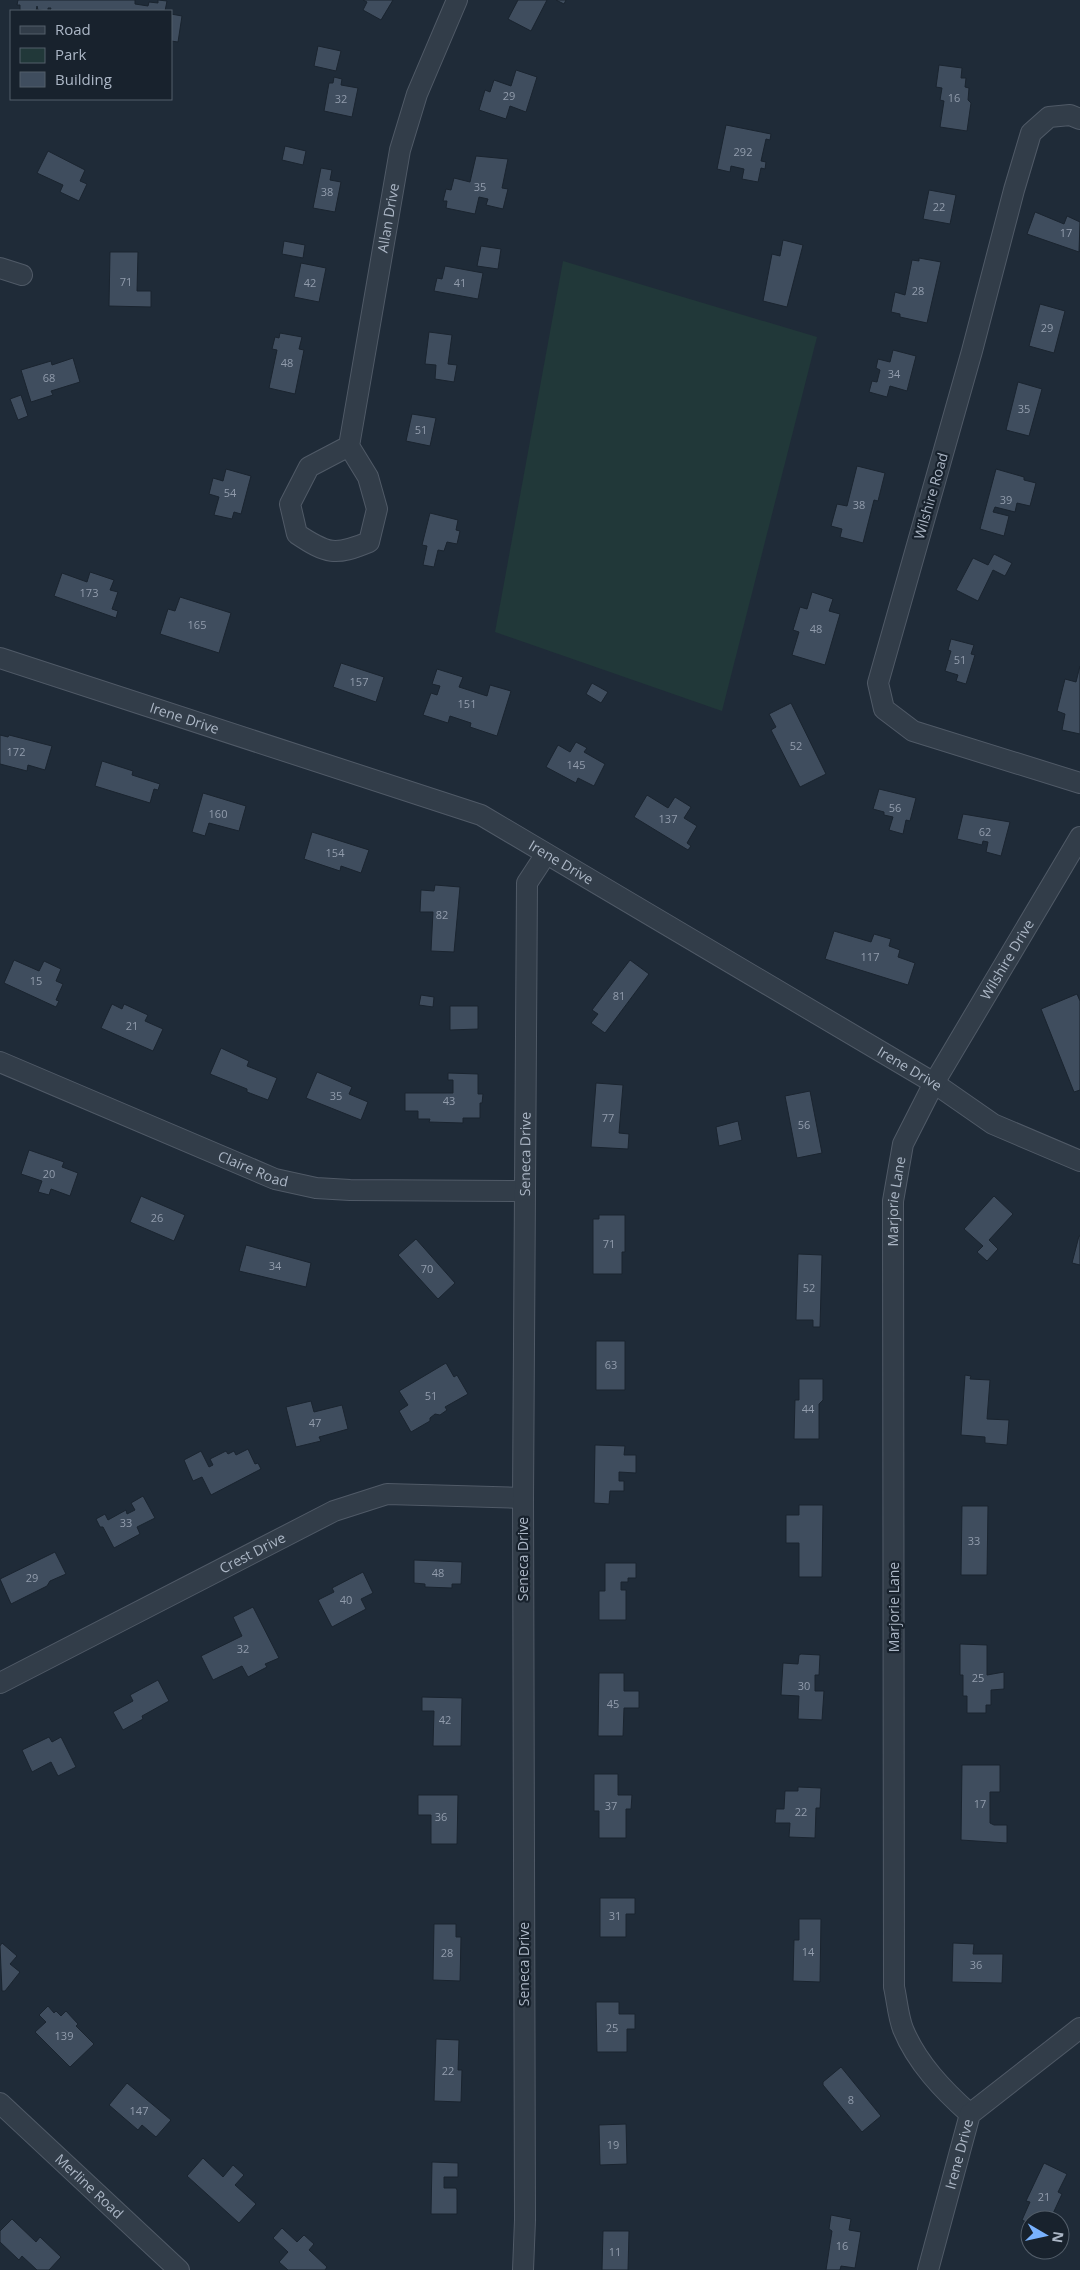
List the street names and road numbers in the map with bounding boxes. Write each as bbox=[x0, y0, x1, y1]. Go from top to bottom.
street label: Allan Drive bbox=[372, 182, 403, 254]
street label: Wilshire Road bbox=[909, 450, 952, 541]
street label: Irene Drive bbox=[147, 698, 222, 738]
street label: Irene Drive bbox=[526, 835, 597, 888]
street label: Wilshire Drive bbox=[976, 915, 1038, 1003]
street label: Irene Drive bbox=[874, 1042, 946, 1095]
street label: Seneca Drive bbox=[515, 1112, 535, 1196]
street label: Claire Road bbox=[215, 1146, 290, 1191]
street label: Marjorie Lane bbox=[883, 1155, 910, 1246]
street label: Seneca Drive bbox=[513, 1517, 532, 1601]
street label: Crest Drive bbox=[216, 1528, 289, 1577]
street label: Marjorie Lane bbox=[884, 1562, 903, 1652]
street label: Seneca Drive bbox=[514, 1922, 533, 2006]
street label: Irene Drive bbox=[940, 2117, 977, 2191]
street label: Merline Road bbox=[51, 2149, 128, 2222]

